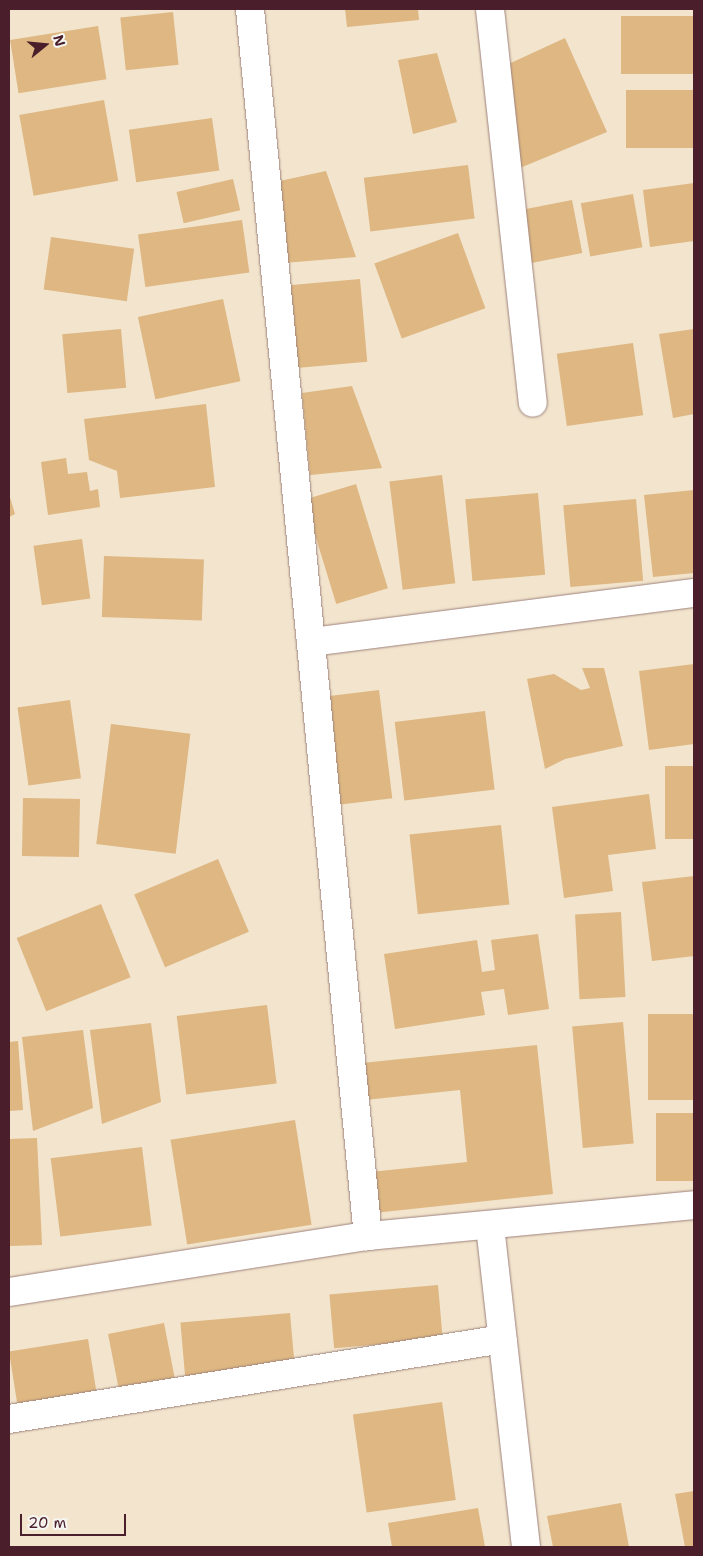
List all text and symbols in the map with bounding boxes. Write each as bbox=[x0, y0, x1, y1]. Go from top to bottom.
north arrow bbox=[20, 20, 70, 70]
text: N bbox=[49, 33, 70, 49]
scale bar bbox=[22, 1504, 129, 1536]
text: 20 m bbox=[28, 1513, 67, 1533]

